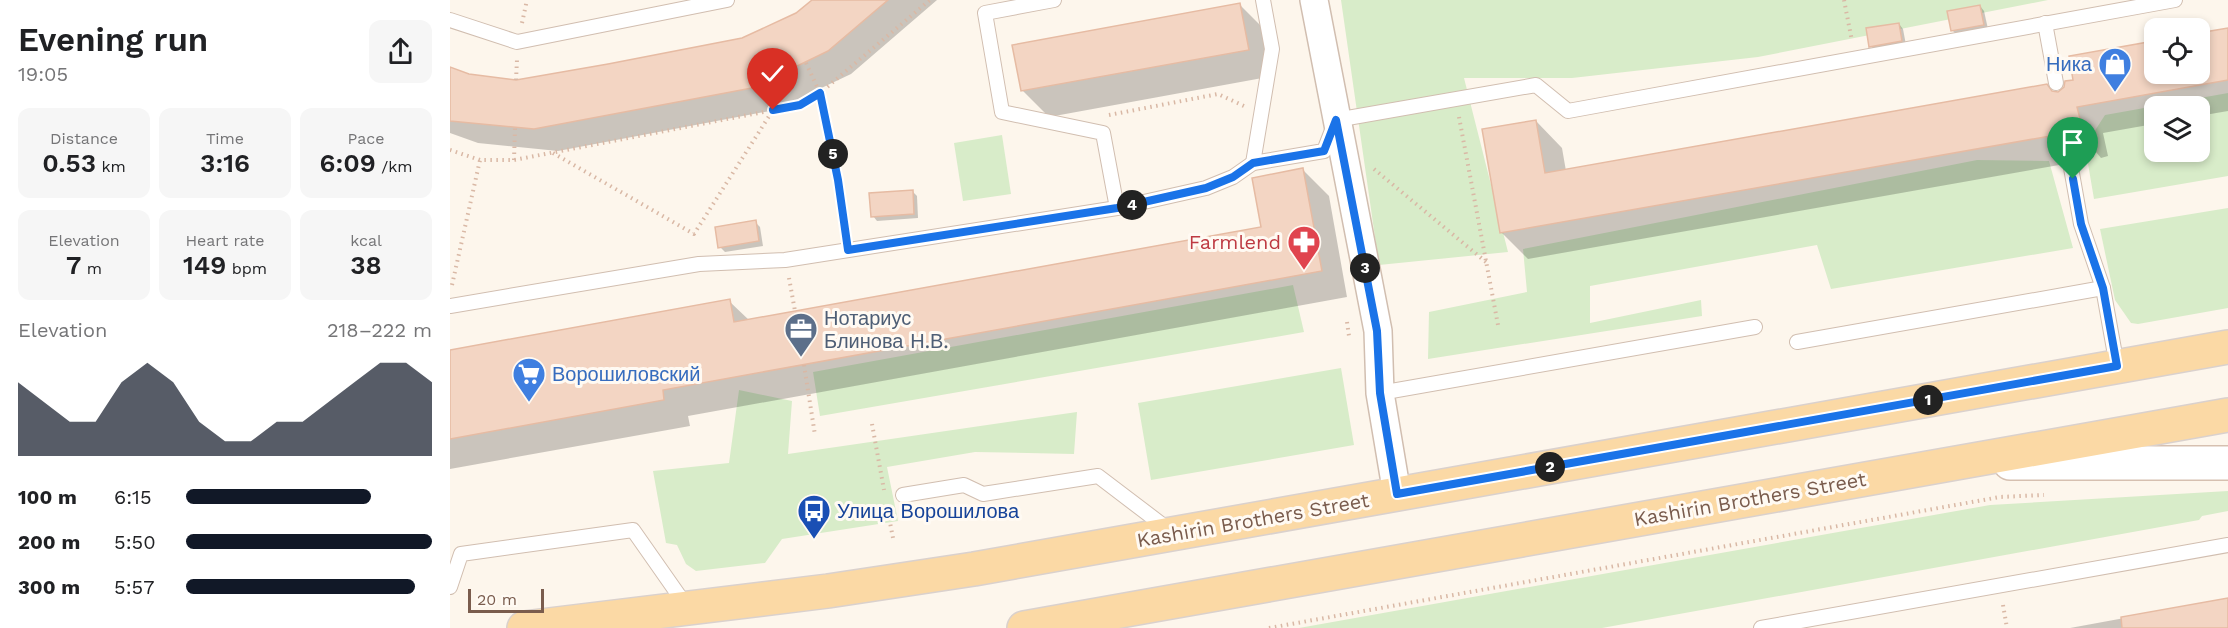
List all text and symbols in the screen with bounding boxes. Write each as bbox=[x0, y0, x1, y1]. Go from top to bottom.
map controls bbox=[2144, 18, 2210, 162]
button: locate bbox=[2144, 18, 2210, 84]
text: Evening run bbox=[18, 20, 208, 59]
button: share bbox=[369, 20, 432, 83]
shop icon: Ника bbox=[2097, 46, 2133, 93]
pin bbox=[747, 48, 798, 110]
place label: Ника bbox=[2046, 52, 2093, 76]
icon: check bbox=[756, 57, 789, 90]
text: 19:05 bbox=[18, 62, 68, 86]
button: layers bbox=[2144, 96, 2210, 162]
pin bbox=[2047, 117, 2098, 179]
icon: arrive bbox=[2056, 126, 2089, 159]
text: Distance bbox=[50, 129, 118, 148]
text: Time bbox=[206, 129, 244, 148]
text: Pace bbox=[347, 129, 385, 148]
pin: 5 bbox=[818, 139, 848, 169]
text: 5 bbox=[828, 144, 838, 163]
text: 0.53 bbox=[42, 148, 96, 178]
text: 3:16 bbox=[200, 148, 250, 178]
text: 6:09 bbox=[319, 148, 376, 178]
text: km bbox=[96, 157, 126, 176]
text: /km bbox=[376, 157, 413, 176]
pin: 4 bbox=[1117, 190, 1147, 220]
text: 4 bbox=[1127, 195, 1137, 214]
pharmacy icon: Farmlend bbox=[1286, 224, 1322, 271]
place label: Farmlend bbox=[1189, 230, 1281, 254]
text: Elevation bbox=[48, 231, 120, 250]
text: Heart rate bbox=[185, 231, 265, 250]
text: kcal bbox=[350, 231, 382, 250]
text: 7 bbox=[66, 250, 81, 280]
text: 149 bbox=[183, 250, 226, 280]
text: 38 bbox=[350, 250, 382, 280]
pin: 3 bbox=[1350, 253, 1380, 283]
text: 3 bbox=[1360, 258, 1370, 277]
text: m bbox=[81, 259, 102, 278]
text: bpm bbox=[226, 259, 267, 278]
place label: Нотариус Блинова Н.В. bbox=[824, 306, 949, 353]
office icon: Нотариус Блинова Н.В. bbox=[783, 311, 819, 358]
text: Elevation bbox=[18, 318, 107, 342]
text: 218–222 m bbox=[327, 318, 432, 342]
supermarket icon: Ворошиловский bbox=[511, 356, 547, 403]
place label: Ворошиловский bbox=[552, 362, 700, 386]
pin: 1 bbox=[1913, 385, 1943, 415]
text: 1 bbox=[1925, 390, 1931, 409]
pin: 2 bbox=[1535, 452, 1565, 482]
text: 2 bbox=[1545, 457, 1555, 476]
street label: Kashirin Brothers Street bbox=[1632, 467, 1869, 531]
text: 100 m bbox=[18, 485, 77, 509]
text: 6:15 bbox=[114, 485, 152, 509]
street label: Kashirin Brothers Street bbox=[1135, 488, 1372, 552]
bus stop icon: Улица Ворошилова bbox=[796, 493, 832, 540]
place label: Улица Ворошилова bbox=[837, 499, 1020, 523]
text: 200 m bbox=[18, 530, 80, 554]
text: 5:50 bbox=[114, 530, 156, 554]
text: 300 m bbox=[18, 575, 80, 599]
text: 5:57 bbox=[114, 575, 154, 599]
scale bar bbox=[468, 586, 544, 614]
text: 20 m bbox=[477, 590, 517, 609]

